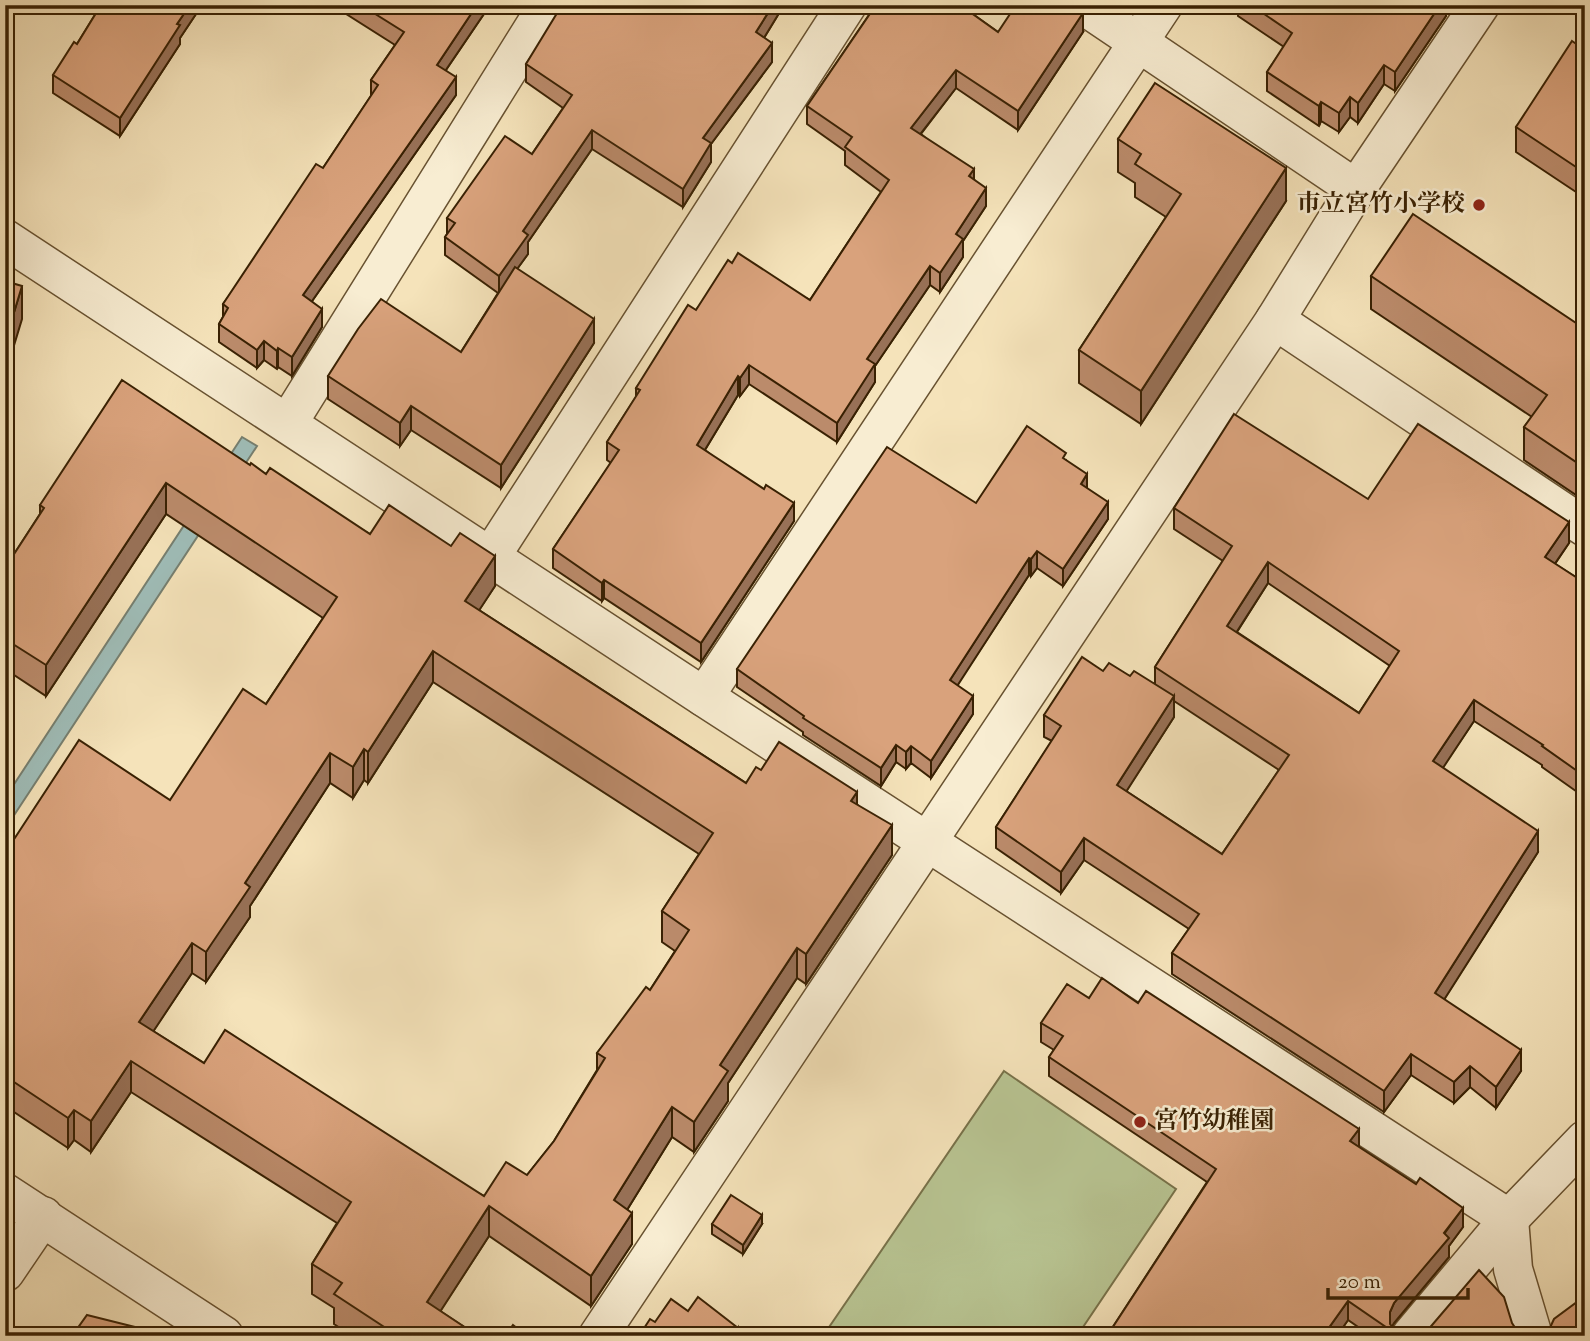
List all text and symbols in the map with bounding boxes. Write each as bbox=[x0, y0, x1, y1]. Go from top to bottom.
place label: 市立宮竹小学校 bbox=[1297, 188, 1465, 222]
marker: 市立宮竹小学校 bbox=[1471, 197, 1487, 213]
place label: 宮竹幼稚園 bbox=[1154, 1105, 1274, 1139]
marker: 宮竹幼稚園 bbox=[1132, 1114, 1148, 1130]
scale bar bbox=[1328, 1257, 1468, 1301]
text: 20 m bbox=[1338, 1268, 1381, 1298]

